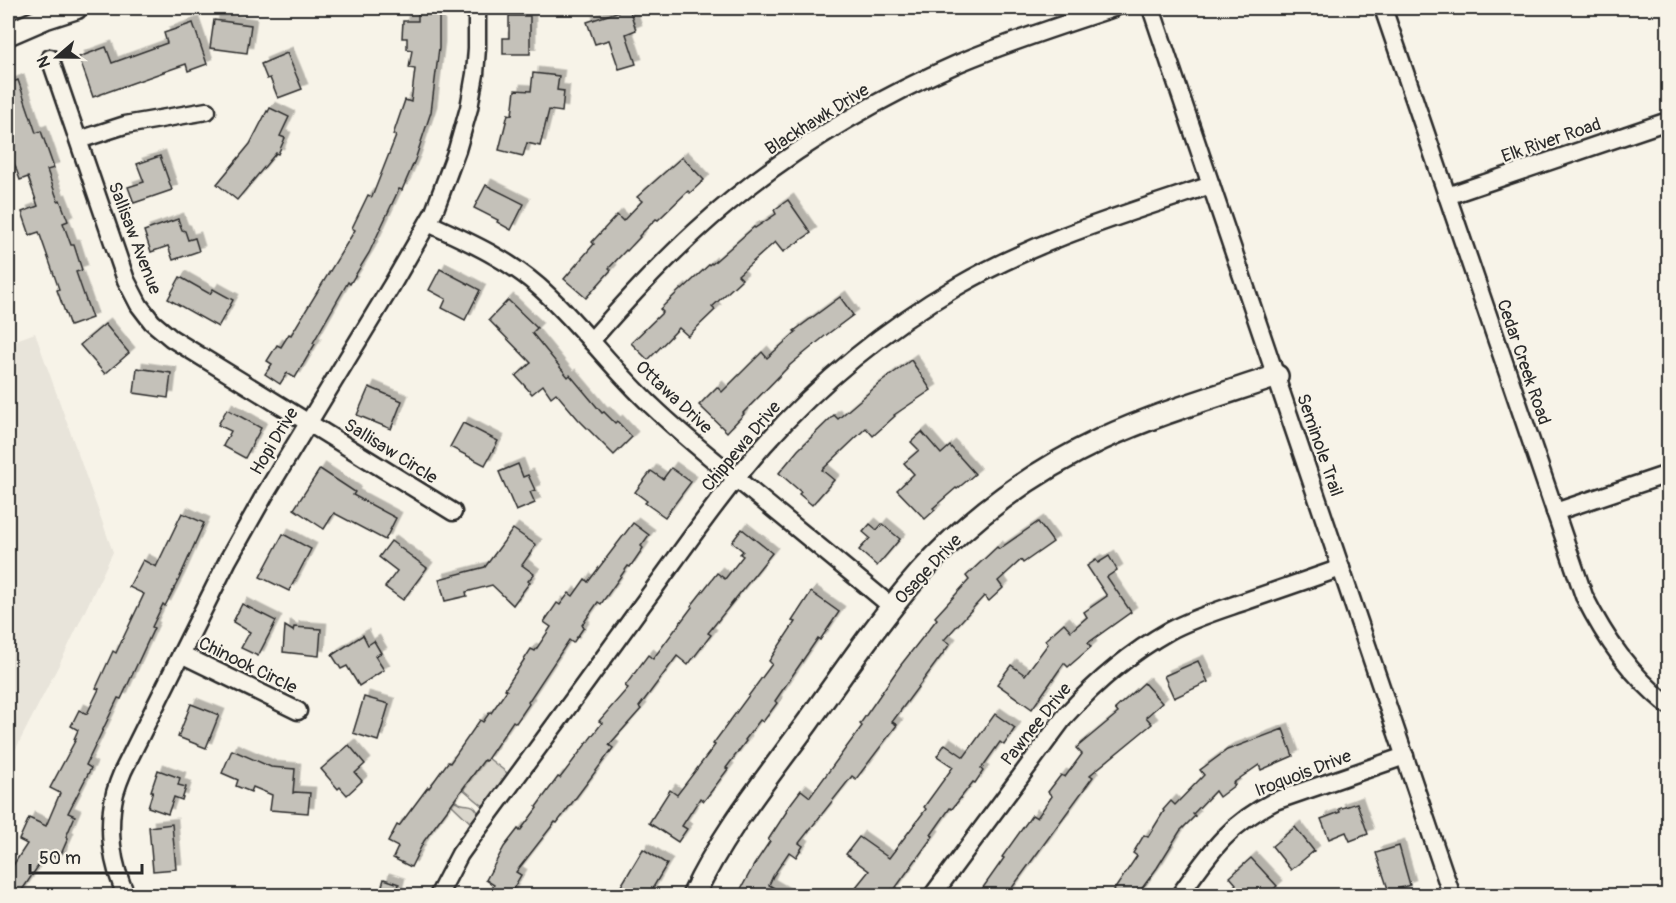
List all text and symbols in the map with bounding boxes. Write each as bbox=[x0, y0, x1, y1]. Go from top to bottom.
north arrow bbox=[27, 27, 87, 87]
text: N bbox=[33, 53, 55, 70]
street label: Blackhawk Drive bbox=[761, 78, 874, 161]
street label: Elk River Road bbox=[1498, 113, 1604, 168]
street label: Sallisaw Avenue bbox=[103, 179, 167, 298]
street label: Cedar Creek Road bbox=[1491, 296, 1556, 428]
street label: Ottawa Drive bbox=[630, 356, 717, 439]
street label: Seminole Trail bbox=[1291, 391, 1348, 500]
street label: Chippewa Drive bbox=[697, 396, 786, 496]
street label: Hopi Drive bbox=[245, 403, 304, 479]
street label: Sallisaw Circle bbox=[340, 414, 442, 489]
street label: Osage Drive bbox=[890, 529, 967, 609]
street label: Chinook Circle bbox=[195, 632, 301, 699]
street label: Pawnee Drive bbox=[996, 678, 1077, 770]
street label: Iroquois Drive bbox=[1252, 744, 1355, 802]
scale bar bbox=[30, 837, 142, 875]
text: 50 m bbox=[39, 847, 81, 870]

